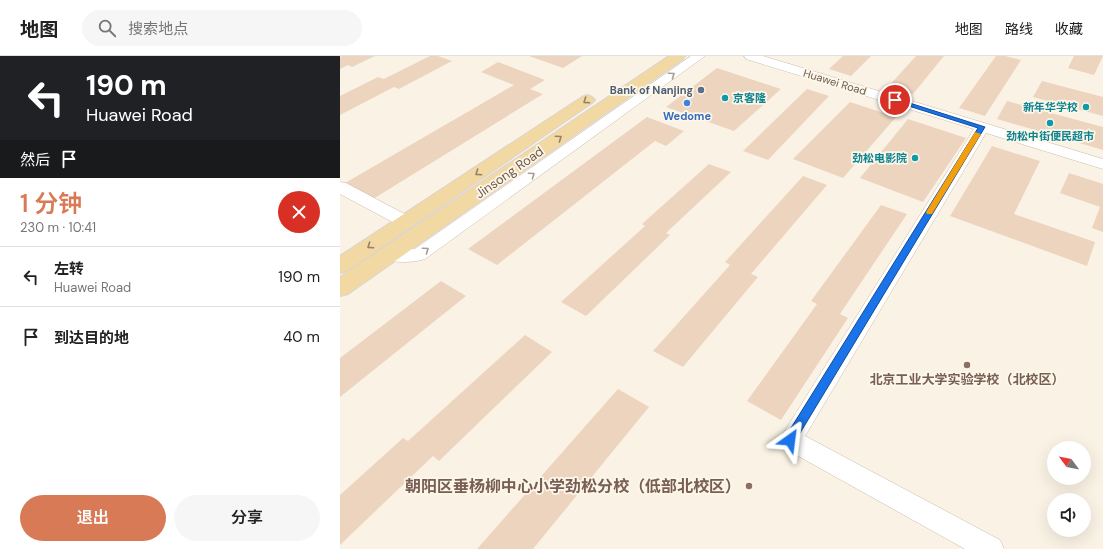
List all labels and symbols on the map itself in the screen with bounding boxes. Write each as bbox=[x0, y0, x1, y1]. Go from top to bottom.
street label: Huawei Road bbox=[802, 66, 868, 98]
one-way arrow bbox=[668, 72, 675, 80]
place label: Bank of Nanjing bbox=[610, 83, 693, 97]
pin bbox=[878, 83, 912, 117]
marker: Bank of Nanjing bbox=[696, 85, 706, 95]
place label: 京客隆 bbox=[733, 91, 766, 105]
marker: 京客隆 bbox=[720, 93, 730, 103]
one-way arrow bbox=[583, 96, 590, 104]
marker: Wedome bbox=[682, 98, 692, 108]
place label: 新年华学校 bbox=[1023, 100, 1078, 114]
marker: 新年华学校 bbox=[1081, 102, 1091, 112]
place label: Wedome bbox=[663, 109, 711, 123]
marker: 劲松中街便民超市 bbox=[1045, 118, 1055, 128]
place label: 劲松中街便民超市 bbox=[1006, 129, 1094, 143]
one-way arrow bbox=[555, 135, 562, 143]
street label: Jinsong Road bbox=[472, 143, 547, 202]
place label: 劲松电影院 bbox=[852, 151, 907, 165]
marker: 劲松电影院 bbox=[910, 153, 920, 163]
one-way arrow bbox=[475, 169, 482, 176]
one-way arrow bbox=[528, 172, 535, 180]
one-way arrow bbox=[367, 241, 374, 249]
one-way arrow bbox=[422, 247, 429, 255]
marker: 北京工业大学实验学校（北校区） bbox=[962, 360, 972, 370]
place label: 北京工业大学实验学校（北校区） bbox=[869, 371, 1065, 388]
position arrow bbox=[769, 419, 811, 461]
north arrow bbox=[1047, 441, 1091, 485]
place label: 朝阳区垂杨柳中心小学劲松分校（低部北校区） bbox=[405, 476, 741, 497]
marker: 朝阳区垂杨柳中心小学劲松分校（低部北校区） bbox=[744, 481, 754, 491]

